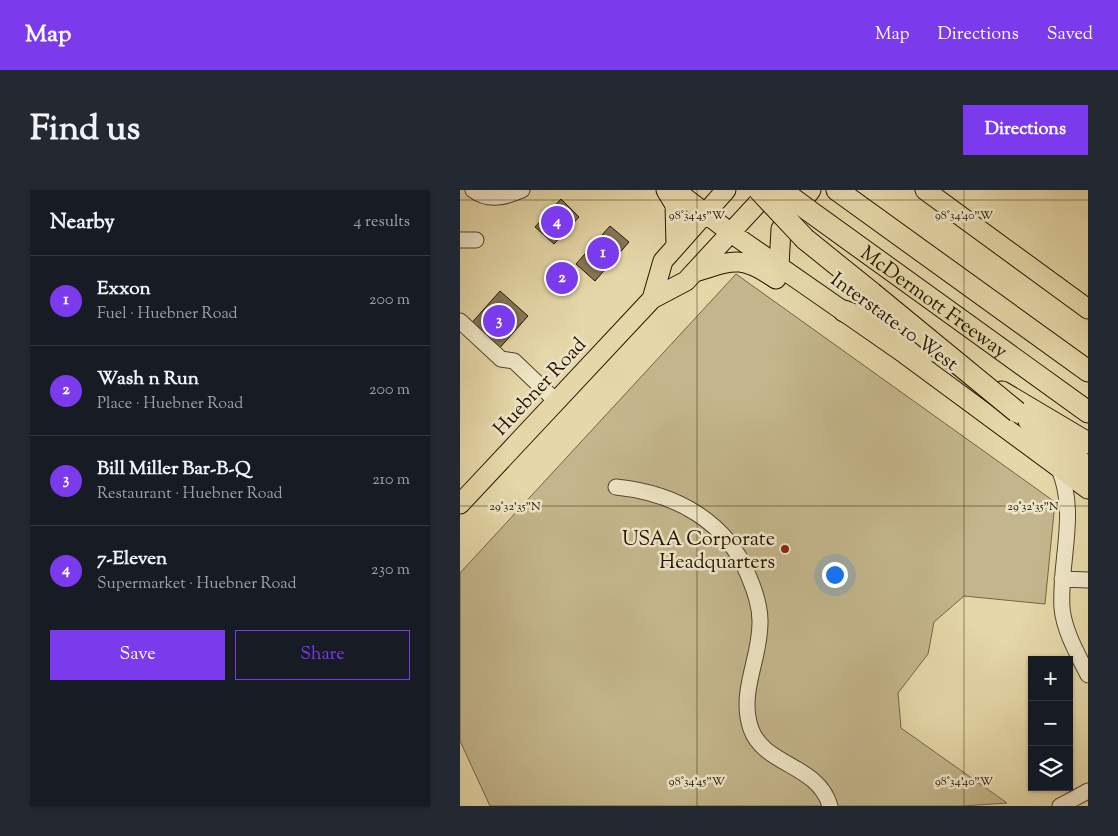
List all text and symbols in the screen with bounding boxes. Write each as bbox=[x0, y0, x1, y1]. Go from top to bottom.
text: Map bbox=[25, 18, 71, 52]
text: Map bbox=[875, 22, 910, 48]
text: Directions bbox=[938, 22, 1019, 48]
text: Saved bbox=[1047, 22, 1093, 48]
text: Find us bbox=[30, 105, 140, 156]
button: Directions bbox=[963, 105, 1088, 155]
pin: 4 bbox=[541, 203, 573, 241]
text: 98°34'45"W bbox=[669, 207, 726, 225]
text: 98°34'40"W bbox=[935, 207, 994, 225]
text: Nearby bbox=[50, 208, 115, 238]
text: 4 results bbox=[354, 211, 410, 234]
pin: 1 bbox=[587, 234, 619, 272]
street label: McDermott Freeway bbox=[853, 240, 1013, 366]
pin: 2 bbox=[546, 259, 578, 297]
street label: Interstate 10 West bbox=[824, 267, 964, 379]
text: Exxon bbox=[97, 276, 151, 303]
text: 1 bbox=[63, 289, 69, 312]
text: 200 m bbox=[369, 289, 410, 312]
pin: 3 bbox=[483, 302, 515, 340]
text: Fuel · Huebner Road bbox=[97, 303, 238, 326]
street label: Huebner Road bbox=[488, 332, 594, 443]
text: Wash n Run bbox=[97, 366, 199, 393]
text: 2 bbox=[62, 379, 70, 402]
text: 200 m bbox=[369, 379, 410, 402]
text: Place · Huebner Road bbox=[97, 393, 243, 416]
text: Bill Miller Bar-B-Q bbox=[97, 456, 251, 483]
text: 3 bbox=[63, 469, 69, 492]
text: 210 m bbox=[372, 469, 410, 492]
text: Restaurant · Huebner Road bbox=[97, 483, 283, 506]
text: 29°32'35"N bbox=[489, 498, 541, 516]
text: 29°32'35"N bbox=[1007, 498, 1059, 516]
place label: USAA Corporate Headquarters bbox=[622, 526, 775, 578]
marker: USAA Corporate Headquarters bbox=[779, 543, 791, 555]
text: 7-Eleven bbox=[97, 546, 167, 573]
text: 4 bbox=[62, 559, 70, 582]
text: 230 m bbox=[371, 559, 410, 582]
your location bbox=[822, 562, 848, 588]
text: Supermarket · Huebner Road bbox=[97, 573, 297, 596]
button: Save bbox=[50, 630, 225, 680]
button: Share bbox=[235, 630, 410, 680]
map controls bbox=[1028, 656, 1073, 791]
button: + bbox=[1028, 656, 1073, 701]
button: − bbox=[1028, 701, 1073, 746]
button: layers bbox=[1028, 746, 1073, 791]
text: 98°34'45"W bbox=[669, 773, 726, 791]
text: 98°34'40"W bbox=[935, 773, 994, 791]

